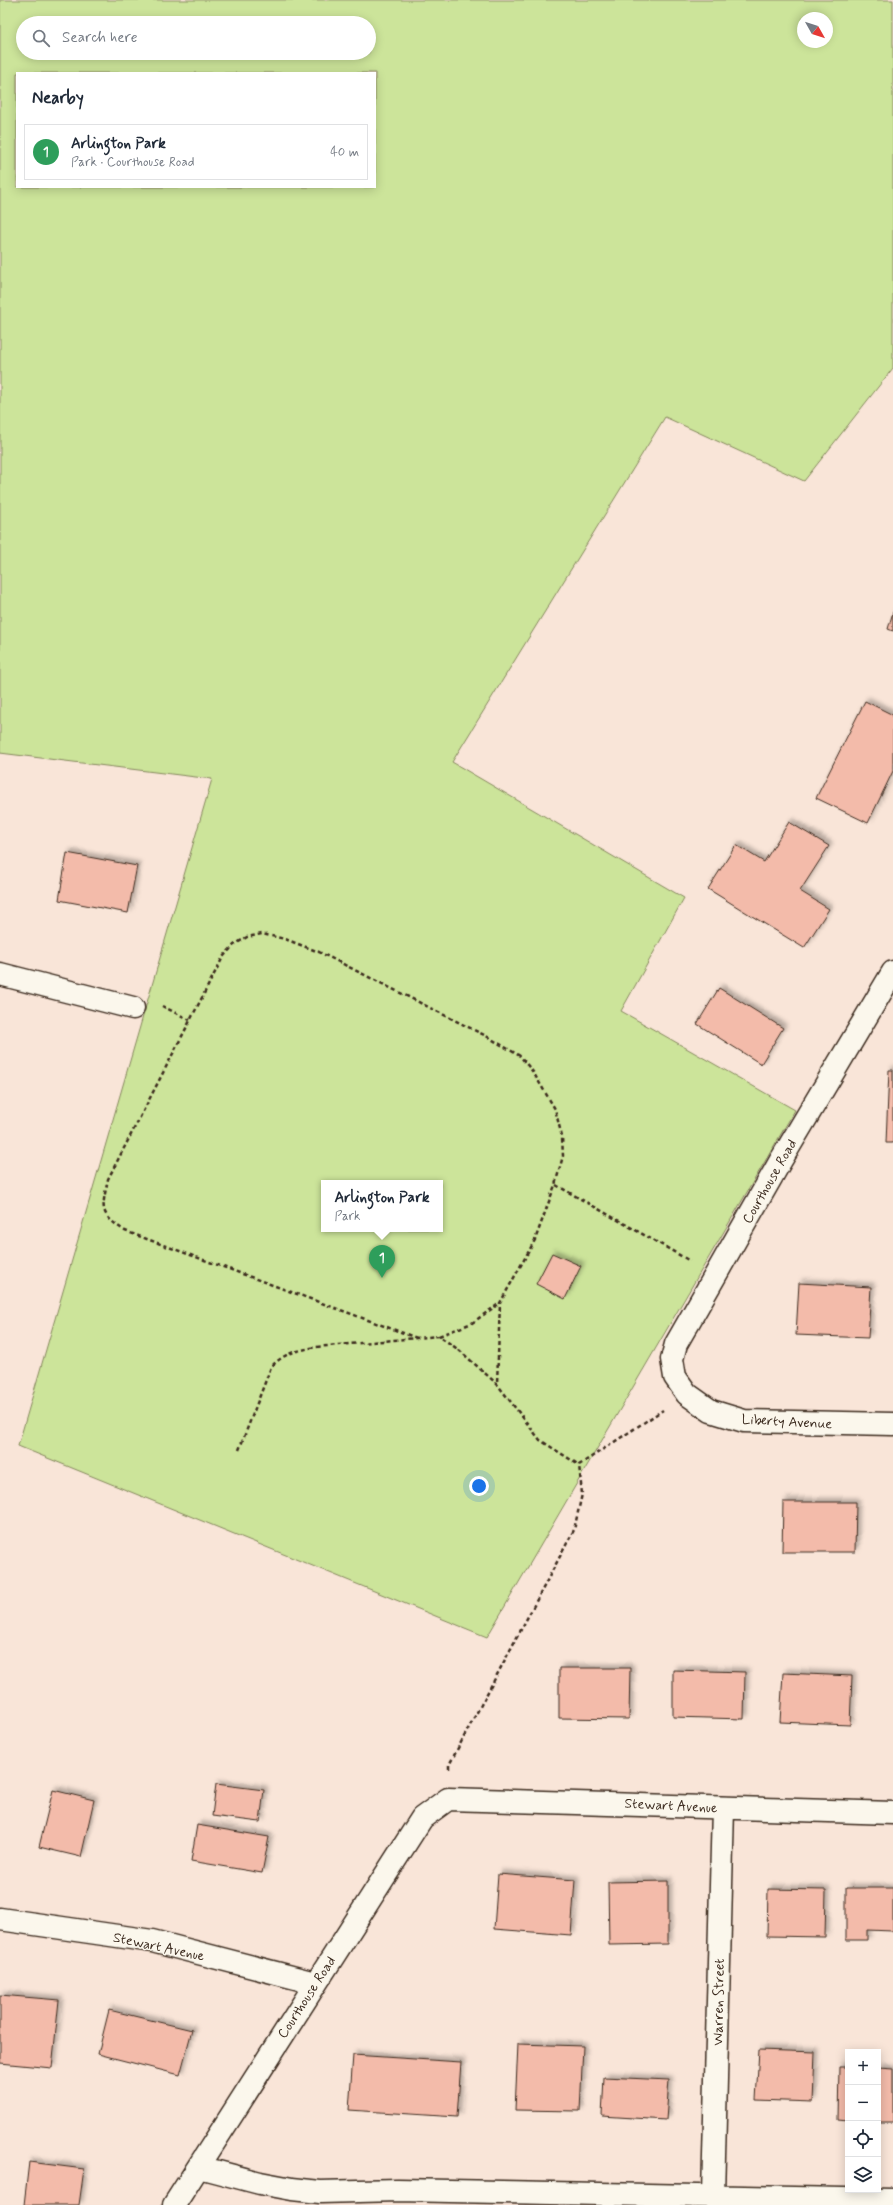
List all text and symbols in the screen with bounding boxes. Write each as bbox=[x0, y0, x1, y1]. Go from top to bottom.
north arrow bbox=[797, 12, 833, 48]
search box bbox=[16, 16, 376, 60]
icon: search bbox=[30, 27, 52, 49]
text: Search here bbox=[62, 28, 138, 48]
text: Nearby bbox=[32, 87, 84, 109]
text: Arlington Park bbox=[71, 134, 166, 154]
text: 1 bbox=[43, 144, 49, 161]
text: 40 m bbox=[330, 144, 359, 161]
text: Park · Courthouse Road bbox=[71, 154, 195, 171]
street label: Courthouse Road bbox=[738, 1136, 801, 1227]
popup bbox=[321, 1180, 443, 1232]
text: Arlington Park bbox=[335, 1188, 429, 1208]
text: Park bbox=[335, 1208, 360, 1225]
pin: 1 bbox=[369, 1245, 395, 1278]
street label: Liberty Avenue bbox=[741, 1411, 833, 1433]
your location bbox=[469, 1476, 489, 1496]
street label: Stewart Avenue bbox=[624, 1795, 718, 1817]
street label: Stewart Avenue bbox=[111, 1928, 207, 1966]
street label: Courthouse Road bbox=[274, 1953, 340, 2042]
street label: Warren Street bbox=[709, 1958, 729, 2046]
map controls bbox=[845, 2049, 881, 2193]
button: + bbox=[845, 2049, 881, 2085]
button: − bbox=[845, 2085, 881, 2121]
button: locate bbox=[845, 2121, 881, 2157]
button: layers bbox=[845, 2157, 881, 2193]

